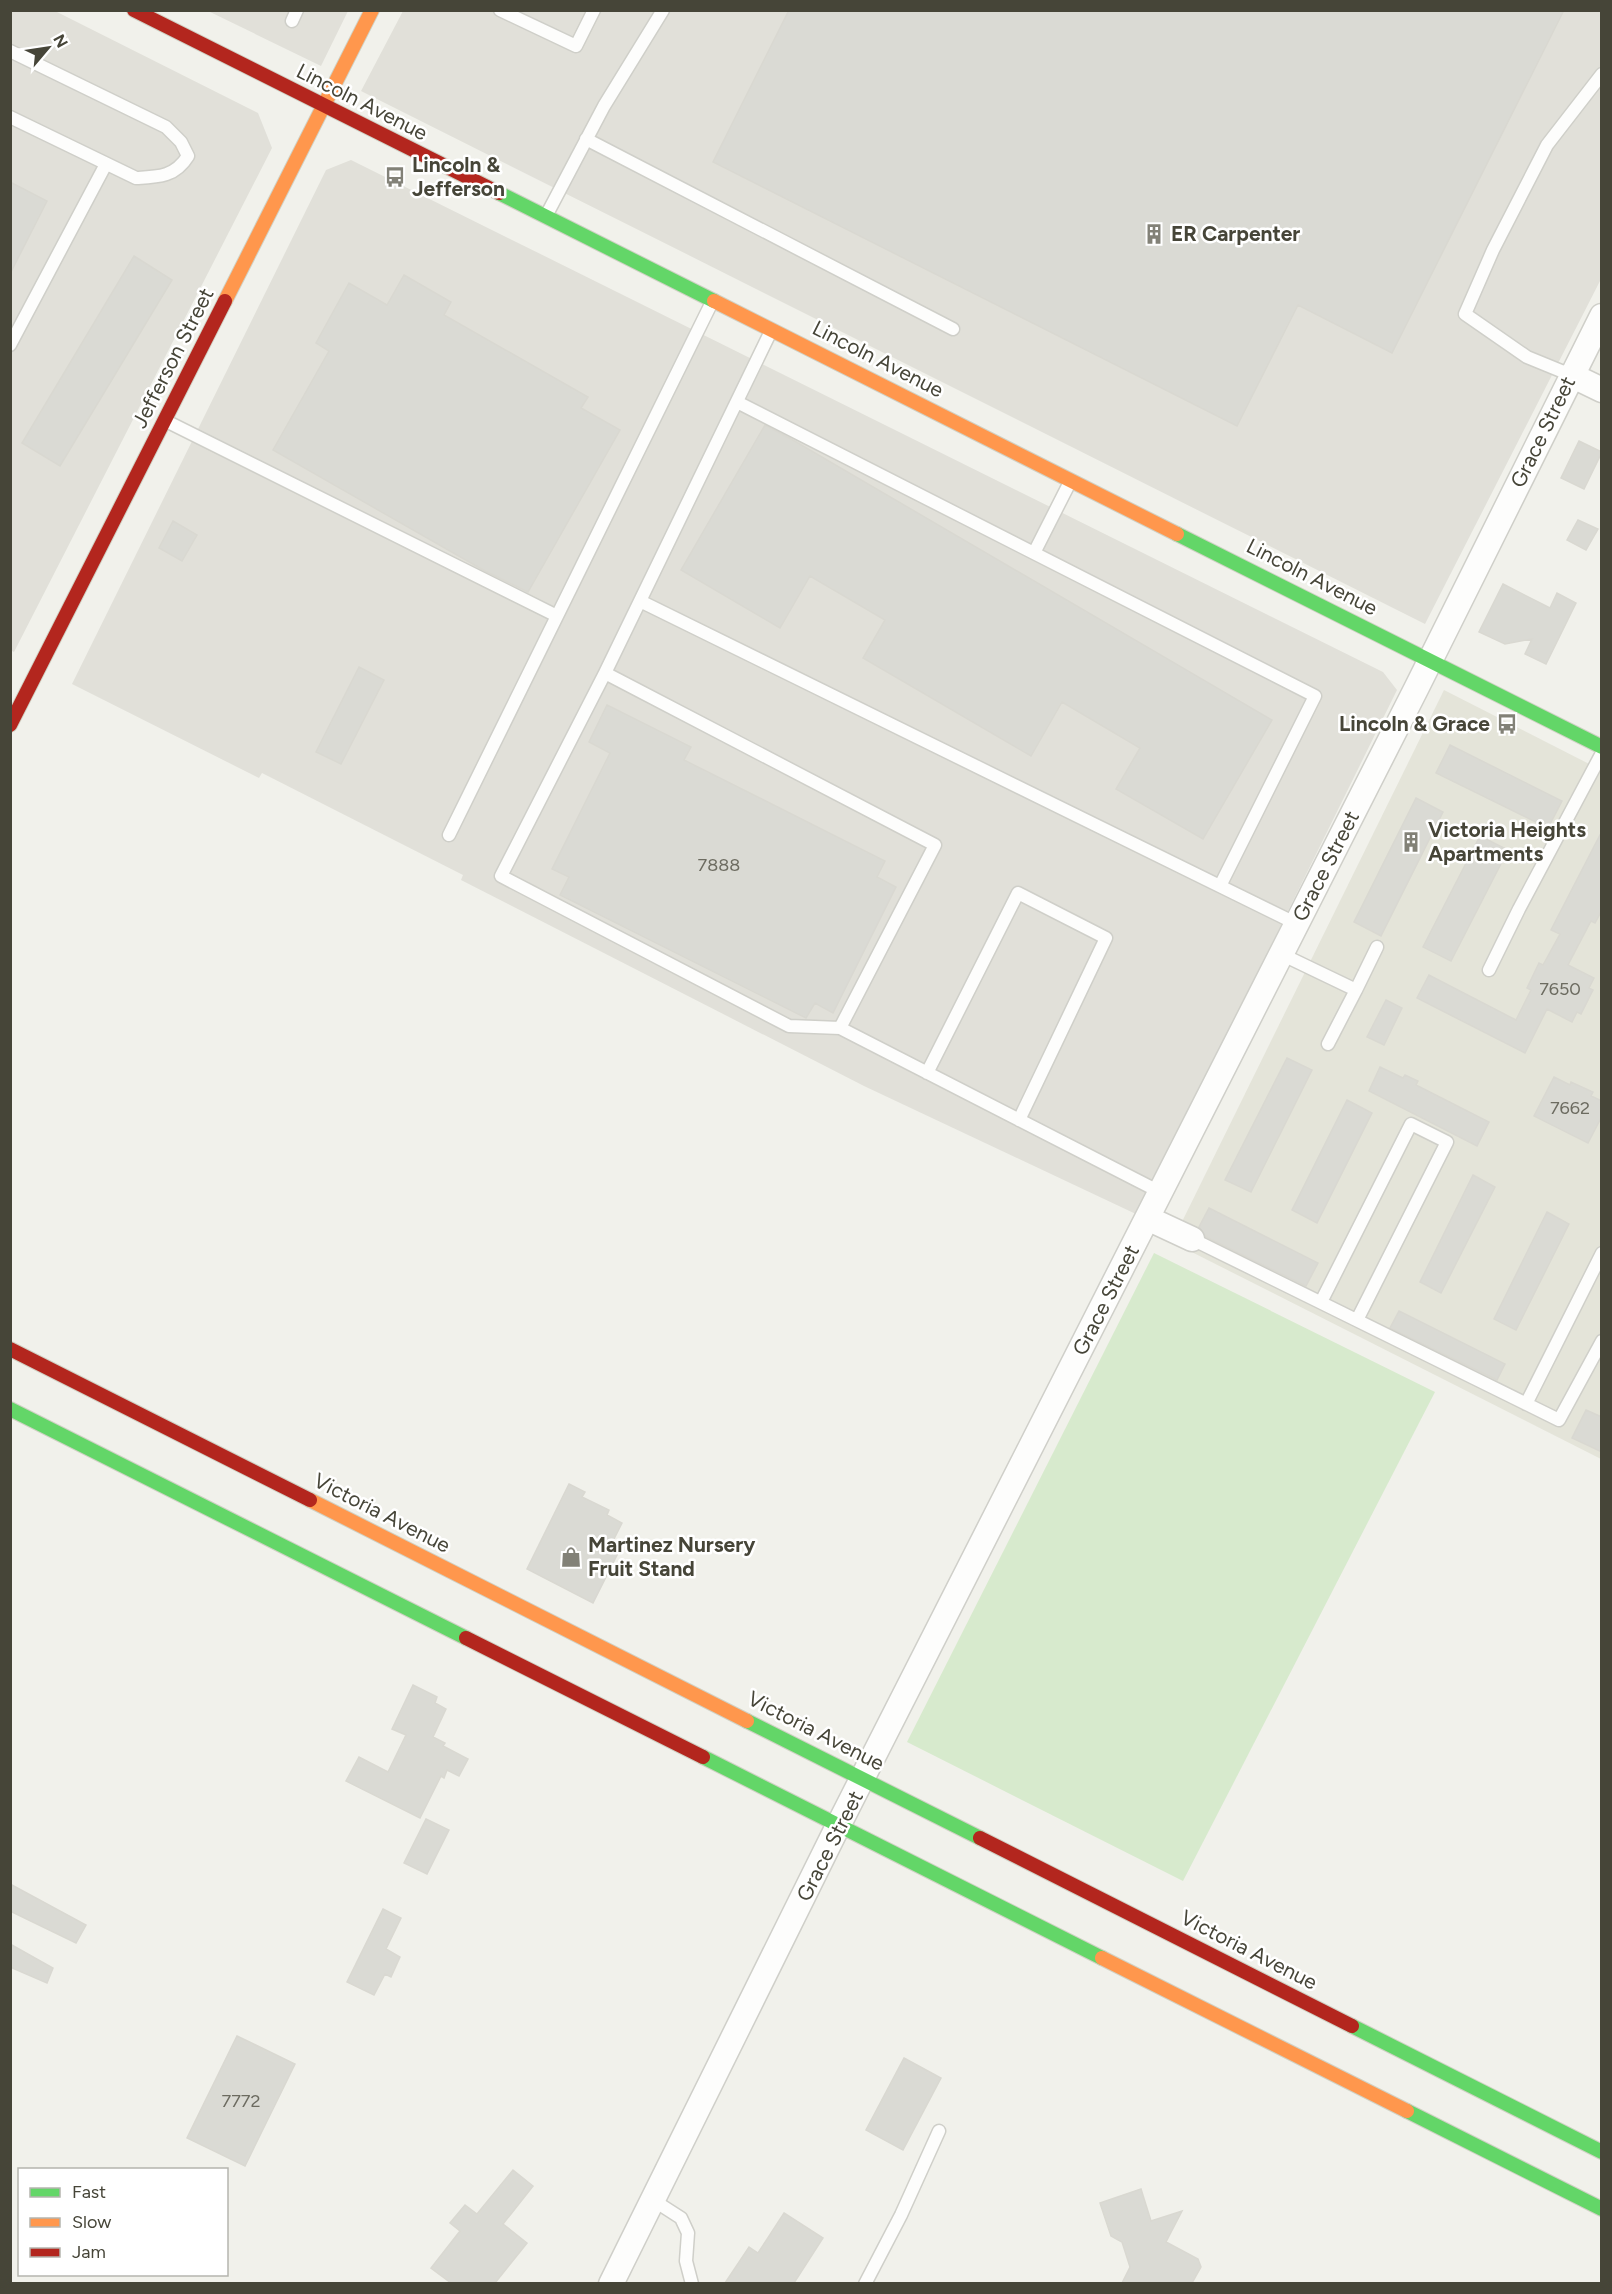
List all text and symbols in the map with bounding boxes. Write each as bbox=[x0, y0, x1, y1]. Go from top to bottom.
north arrow bbox=[18, 18, 78, 78]
text: N bbox=[49, 31, 72, 51]
street label: Lincoln Avenue bbox=[293, 58, 432, 145]
place label: Lincoln & Jefferson bbox=[412, 152, 505, 201]
bus stop icon: Lincoln & Jefferson bbox=[383, 165, 407, 189]
place label: ER Carpenter bbox=[1171, 221, 1300, 246]
building icon: ER Carpenter bbox=[1142, 222, 1166, 246]
street label: Jefferson Street bbox=[126, 283, 219, 432]
street label: Lincoln Avenue bbox=[809, 315, 948, 402]
street label: Grace Street bbox=[1505, 372, 1580, 491]
street label: Lincoln Avenue bbox=[1243, 533, 1382, 620]
place label: Lincoln & Grace bbox=[1339, 711, 1490, 736]
bus stop icon: Lincoln & Grace bbox=[1495, 712, 1519, 736]
street label: Grace Street bbox=[1287, 806, 1364, 925]
place label: Victoria Heights Apartments bbox=[1428, 817, 1586, 866]
building icon: Victoria Heights Apartments bbox=[1399, 830, 1423, 854]
house number: 7888 bbox=[698, 854, 740, 876]
house number: 7650 bbox=[1539, 978, 1581, 1000]
house number: 7662 bbox=[1550, 1097, 1590, 1119]
street label: Grace Street bbox=[1067, 1240, 1144, 1359]
street label: Victoria Avenue bbox=[310, 1467, 455, 1558]
place label: Martinez Nursery Fruit Stand bbox=[588, 1532, 756, 1581]
shop icon: Martinez Nursery Fruit Stand bbox=[559, 1545, 583, 1569]
street label: Victoria Avenue bbox=[744, 1685, 889, 1776]
street label: Grace Street bbox=[791, 1786, 868, 1905]
street label: Victoria Avenue bbox=[1177, 1904, 1322, 1995]
house number: 7772 bbox=[221, 2090, 261, 2112]
legend bbox=[18, 2168, 228, 2276]
text: Fast bbox=[72, 2181, 106, 2203]
text: Slow bbox=[72, 2211, 111, 2233]
text: Jam bbox=[72, 2241, 106, 2263]

